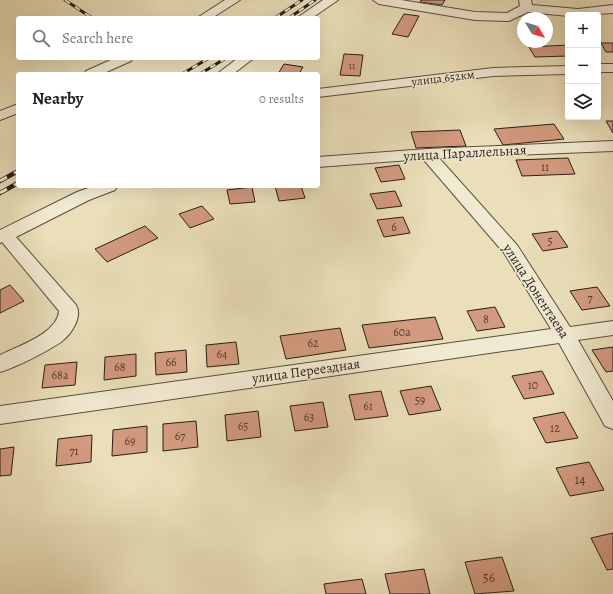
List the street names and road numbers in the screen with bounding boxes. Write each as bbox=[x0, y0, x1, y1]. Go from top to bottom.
street label: улица 652км bbox=[409, 66, 476, 90]
street label: улица Параллельная bbox=[402, 140, 527, 166]
street label: улица Донентаева bbox=[498, 239, 574, 342]
street label: улица Переездная bbox=[250, 354, 361, 388]

